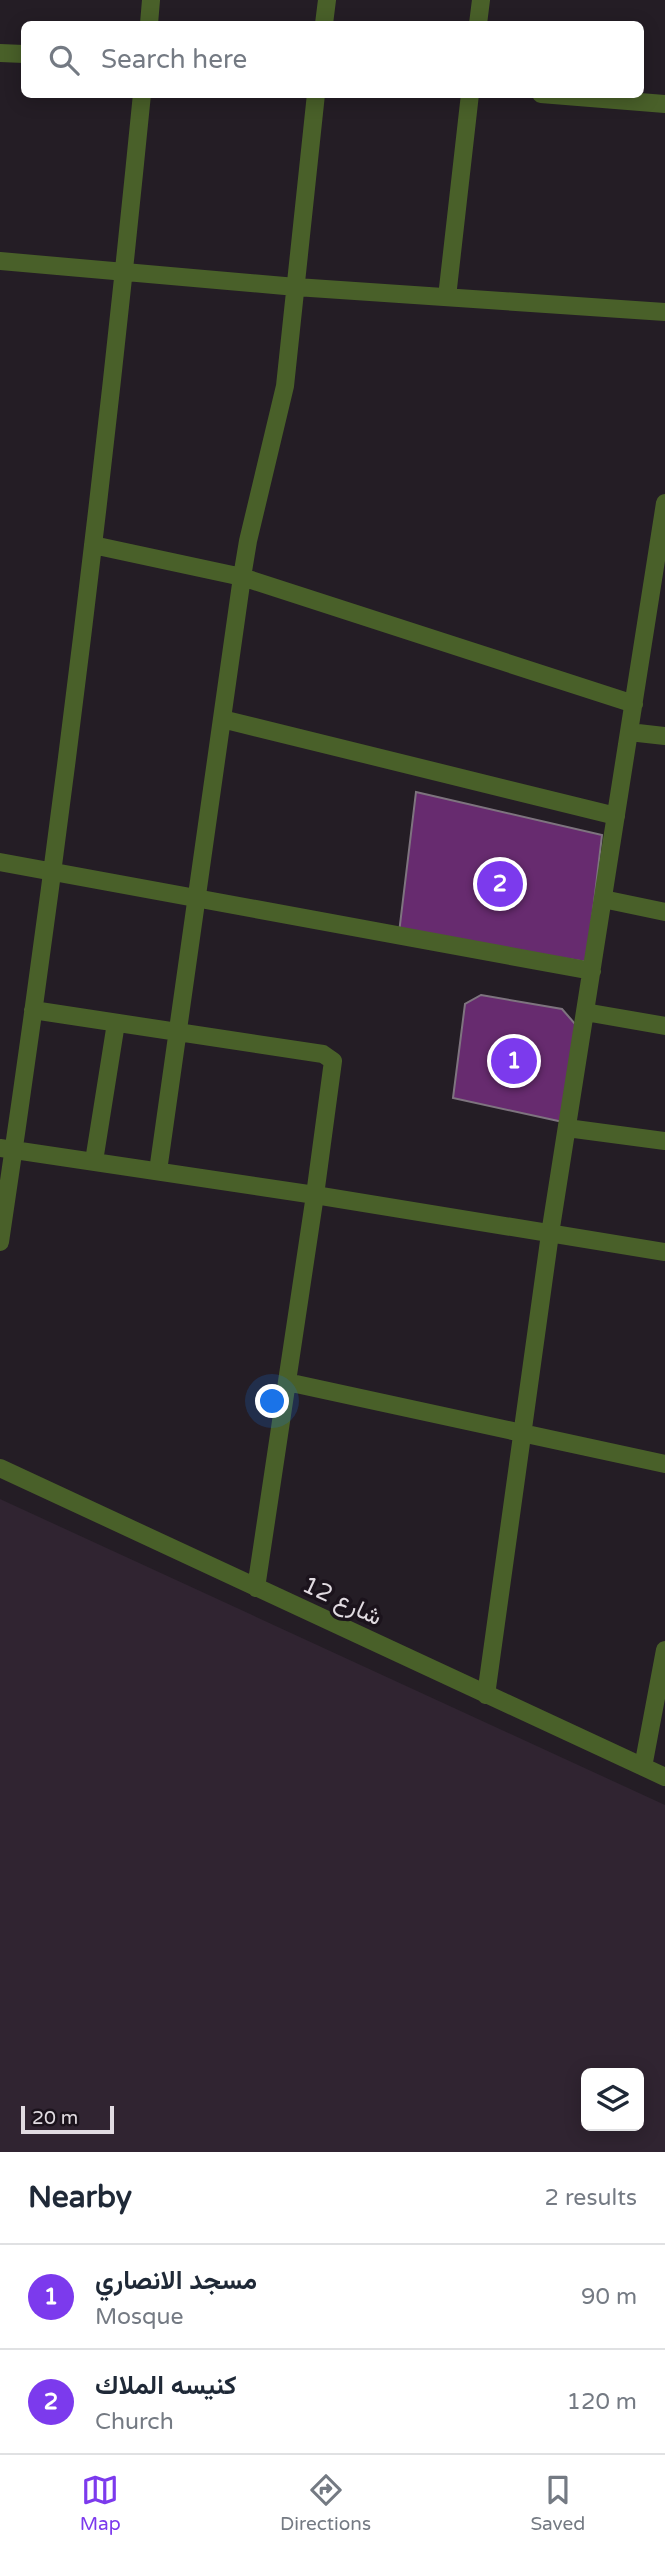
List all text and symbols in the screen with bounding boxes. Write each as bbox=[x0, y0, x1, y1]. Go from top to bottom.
search box bbox=[21, 21, 644, 98]
icon: search bbox=[45, 41, 83, 79]
text: Search here bbox=[101, 44, 247, 75]
pin: 2 bbox=[477, 858, 523, 910]
pin: 1 bbox=[491, 1035, 537, 1087]
your location bbox=[255, 1384, 289, 1418]
street label: شارع 12 bbox=[297, 1570, 386, 1633]
map controls bbox=[581, 2068, 644, 2131]
button: layers bbox=[581, 2068, 644, 2131]
scale bar bbox=[21, 2103, 114, 2135]
text: 20 m bbox=[32, 2107, 78, 2129]
text: Nearby bbox=[28, 2179, 132, 2216]
text: 2 results bbox=[544, 2184, 637, 2212]
text: مسجد الانصاري bbox=[95, 2265, 257, 2296]
text: 1 bbox=[44, 2283, 58, 2311]
text: 90 m bbox=[581, 2283, 637, 2311]
text: Mosque bbox=[95, 2303, 183, 2331]
text: كنيسه الملاك bbox=[95, 2370, 236, 2401]
text: 2 bbox=[44, 2388, 58, 2416]
text: 120 m bbox=[567, 2388, 637, 2416]
text: Church bbox=[95, 2408, 174, 2436]
tab: Map bbox=[80, 2471, 121, 2535]
tab: Directions bbox=[280, 2471, 371, 2535]
tab: Saved bbox=[530, 2471, 585, 2535]

